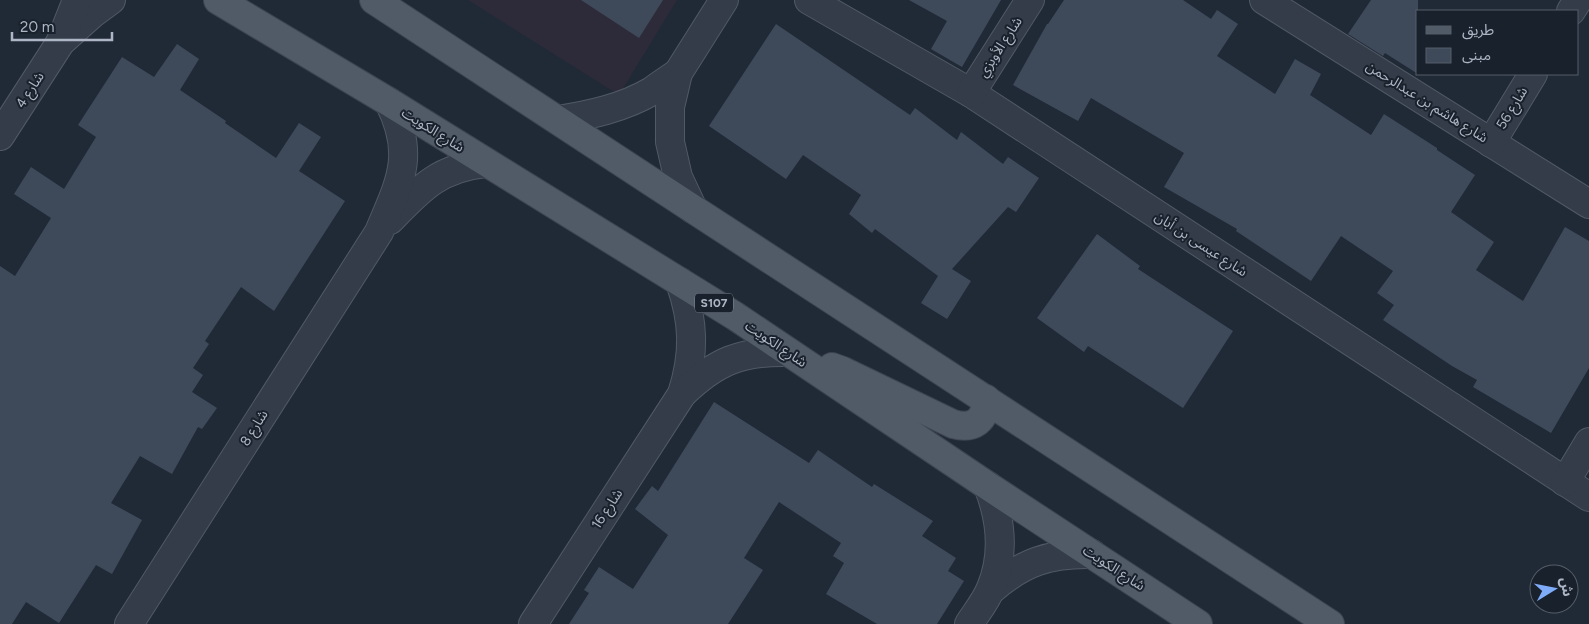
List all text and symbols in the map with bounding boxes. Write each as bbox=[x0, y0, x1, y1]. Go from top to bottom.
scale bar bbox=[12, 10, 112, 42]
legend bbox=[1416, 10, 1579, 75]
street label: شارع الأوبزي bbox=[974, 14, 1028, 82]
text: 20 m bbox=[20, 18, 54, 36]
text: طريق bbox=[1462, 21, 1494, 40]
text: مبنى bbox=[1462, 46, 1491, 64]
street label: شارع هاشم بن عبدالرحمن bbox=[1362, 58, 1491, 148]
street label: شارع 4 bbox=[12, 69, 50, 112]
street label: شارع 56 bbox=[1493, 84, 1533, 133]
street label: شارع الكويت bbox=[397, 104, 468, 158]
street label: شارع عيسى بن أبان bbox=[1150, 207, 1251, 282]
road number: S107 bbox=[695, 294, 733, 312]
street label: شارع الكويت bbox=[741, 317, 810, 373]
street label: شارع 8 bbox=[236, 407, 273, 450]
street label: شارع 16 bbox=[588, 486, 628, 533]
street label: شارع الكويت bbox=[1079, 542, 1148, 596]
north arrow bbox=[1529, 564, 1579, 614]
text: ش bbox=[1556, 576, 1576, 598]

